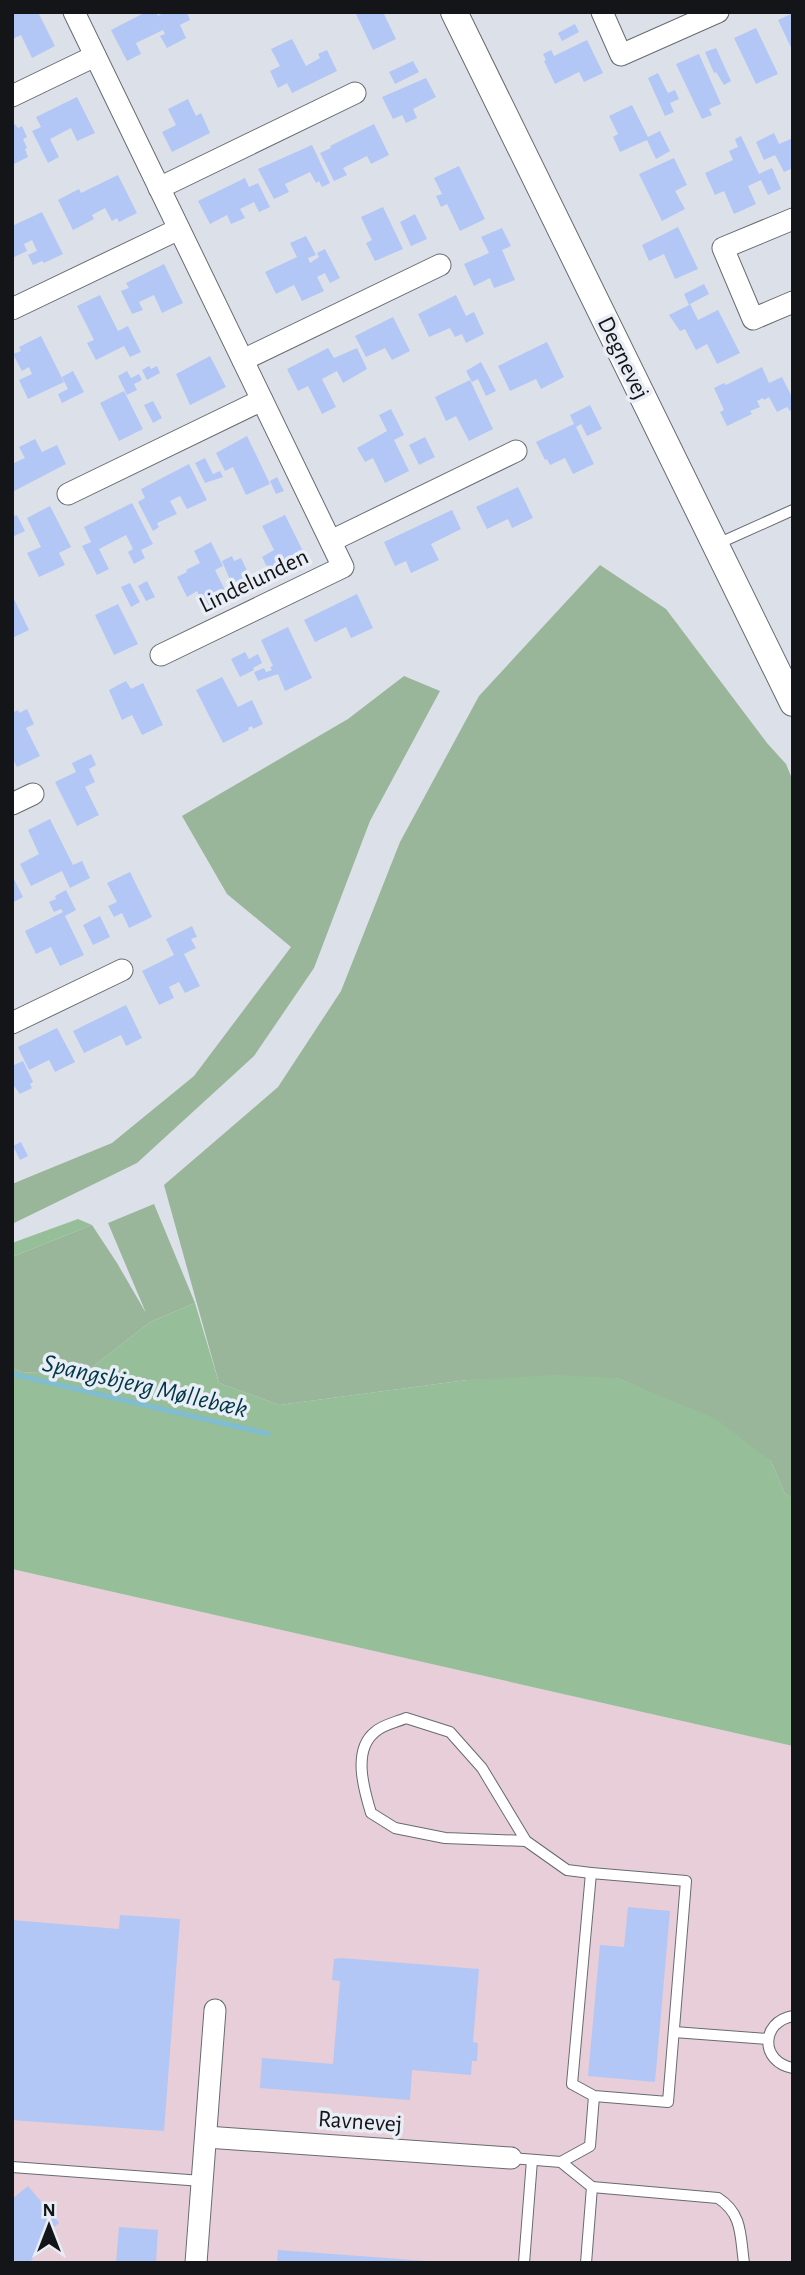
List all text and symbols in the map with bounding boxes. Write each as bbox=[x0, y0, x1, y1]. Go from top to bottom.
street label: Degnevej bbox=[593, 313, 653, 403]
street label: Lindelunden bbox=[196, 544, 312, 618]
water label: Spangsbjerg Møllebæk bbox=[40, 1350, 250, 1422]
street label: Ravnevej bbox=[317, 2107, 403, 2137]
north arrow bbox=[14, 2191, 84, 2261]
text: N bbox=[42, 2201, 56, 2220]

